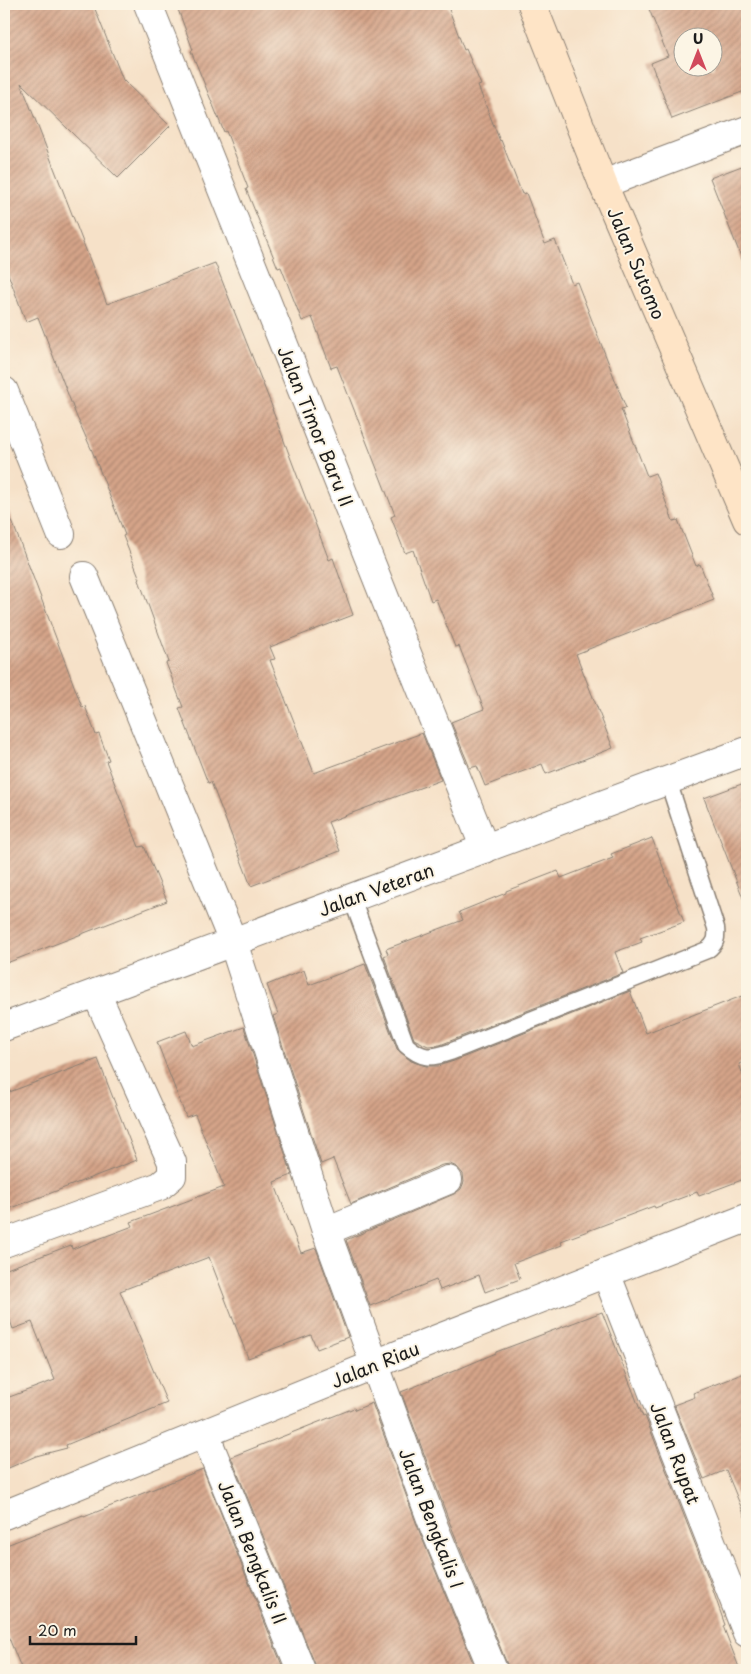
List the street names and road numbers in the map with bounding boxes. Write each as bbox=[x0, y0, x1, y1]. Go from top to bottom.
street label: Jalan Sutomo bbox=[601, 203, 673, 323]
street label: Jalan Timor Baru II bbox=[271, 342, 361, 510]
street label: Jalan Veteran bbox=[314, 856, 438, 922]
street label: Jalan Riau bbox=[327, 1334, 423, 1394]
street label: Jalan Rupat bbox=[644, 1398, 708, 1508]
street label: Jalan Bengkalis I bbox=[393, 1444, 471, 1592]
street label: Jalan Bengkalis II bbox=[212, 1476, 294, 1628]

